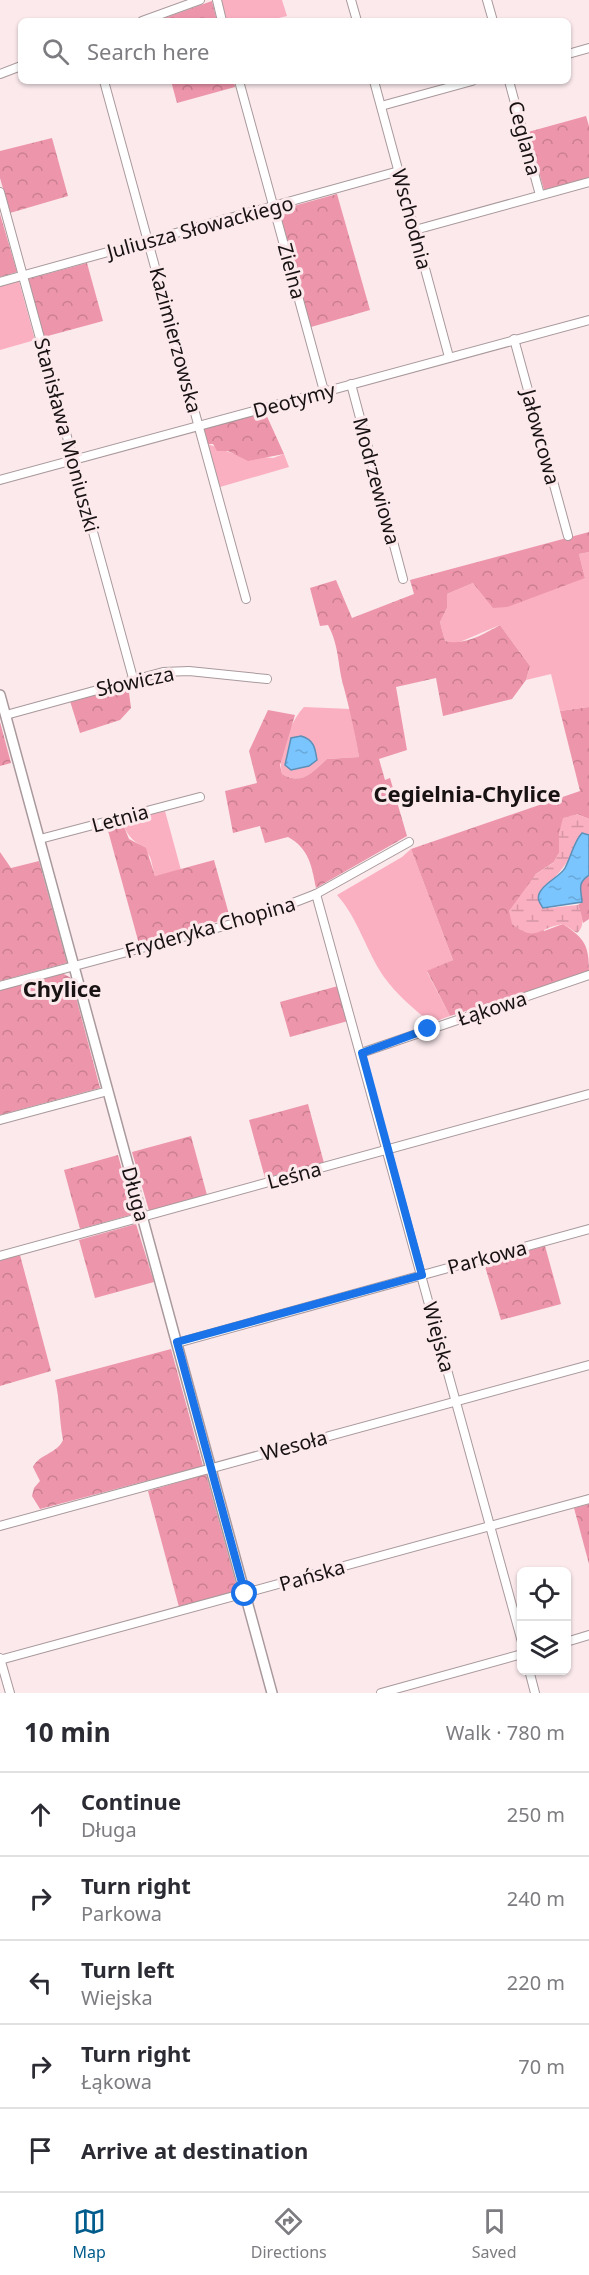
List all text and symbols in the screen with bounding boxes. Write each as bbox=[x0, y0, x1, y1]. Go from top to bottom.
search box bbox=[18, 18, 571, 84]
icon: search bbox=[39, 35, 72, 68]
text: Search here bbox=[87, 36, 209, 66]
street label: Ceglana bbox=[502, 98, 548, 178]
street label: Wschodnia bbox=[386, 166, 438, 272]
street label: Juliusza Słowackiego bbox=[102, 189, 296, 265]
street label: Zielna bbox=[272, 240, 312, 302]
street label: Kazimierzowska bbox=[144, 264, 208, 416]
street label: Stanisława Moniuszki bbox=[28, 335, 106, 535]
street label: Deotymy bbox=[250, 376, 339, 424]
street label: Jałowcowa bbox=[515, 384, 567, 488]
street label: Modrzewiowa bbox=[347, 414, 407, 548]
street label: Słowicza bbox=[94, 660, 176, 702]
district label: Cegielnia-Chylice bbox=[373, 778, 561, 808]
street label: Letnia bbox=[89, 797, 151, 839]
street label: Fryderyka Chopina bbox=[122, 890, 298, 964]
district label: Chylice bbox=[23, 973, 101, 1003]
street label: Łąkowa bbox=[454, 984, 530, 1032]
route end bbox=[414, 1015, 440, 1041]
street label: Leśna bbox=[264, 1155, 324, 1195]
street label: Długa bbox=[116, 1164, 156, 1224]
street label: Parkowa bbox=[444, 1233, 530, 1281]
street label: Wiejska bbox=[417, 1299, 461, 1375]
street label: Wesoła bbox=[258, 1423, 330, 1467]
street label: Pańska bbox=[276, 1553, 348, 1597]
map controls bbox=[517, 1567, 571, 1675]
button: locate bbox=[517, 1567, 571, 1621]
route start bbox=[231, 1580, 257, 1606]
button: layers bbox=[517, 1621, 571, 1675]
text: 10 min bbox=[24, 1714, 111, 1750]
text: Walk · 780 m bbox=[446, 1719, 565, 1746]
text: Continue bbox=[81, 1786, 181, 1816]
icon: ahead bbox=[24, 1798, 57, 1831]
text: 250 m bbox=[507, 1801, 565, 1828]
text: Długa bbox=[81, 1816, 137, 1843]
text: Turn right bbox=[81, 1870, 191, 1900]
icon: right bbox=[24, 1882, 57, 1915]
text: 240 m bbox=[507, 1885, 565, 1912]
text: Parkowa bbox=[81, 1900, 162, 1927]
text: Turn left bbox=[81, 1954, 175, 1984]
icon: left bbox=[24, 1966, 57, 1999]
text: 220 m bbox=[507, 1969, 565, 1996]
text: Wiejska bbox=[81, 1984, 153, 2011]
text: Turn right bbox=[81, 2038, 191, 2068]
icon: right bbox=[24, 2050, 57, 2083]
text: 70 m bbox=[518, 2053, 565, 2080]
text: Łąkowa bbox=[81, 2068, 152, 2095]
icon: arrive bbox=[24, 2134, 57, 2167]
text: Arrive at destination bbox=[81, 2135, 308, 2165]
tab: Map bbox=[72, 2205, 106, 2263]
tab: Directions bbox=[251, 2205, 327, 2263]
tab: Saved bbox=[472, 2205, 516, 2263]

